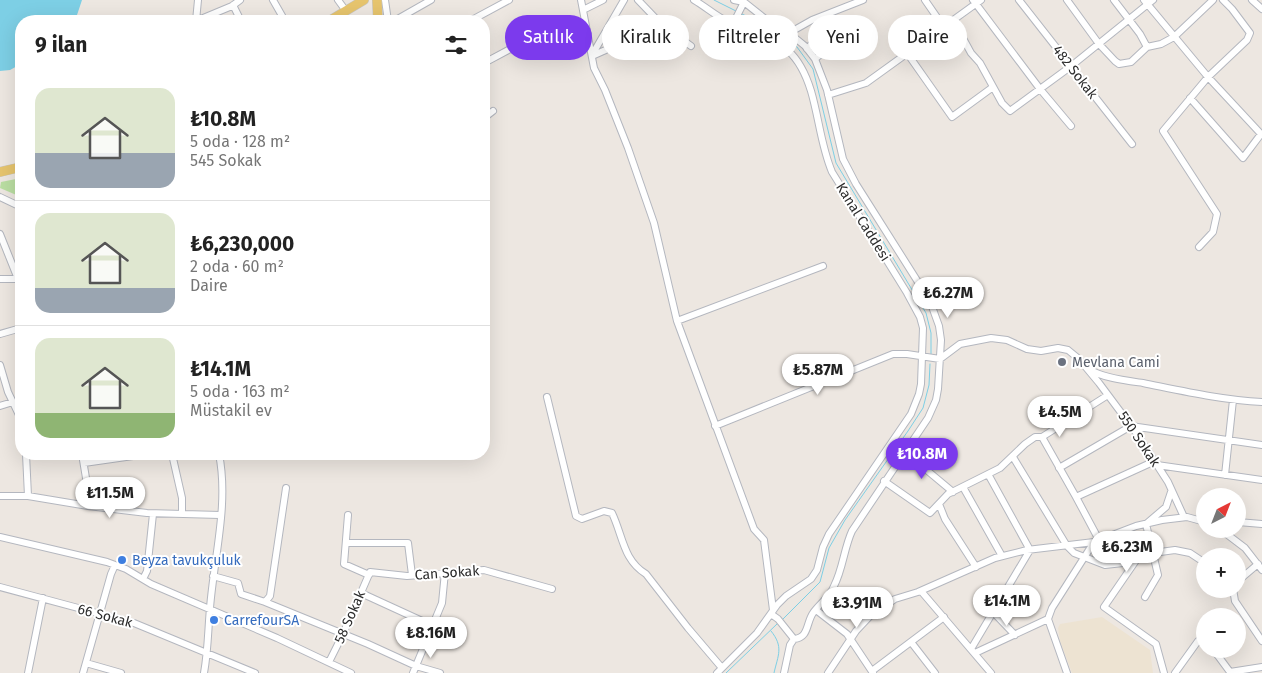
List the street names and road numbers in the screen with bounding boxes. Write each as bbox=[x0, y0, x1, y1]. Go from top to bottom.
street label: 482 Sokak bbox=[1049, 42, 1102, 103]
street label: Kanal Caddesi bbox=[832, 180, 894, 264]
street label: 550 Sokak bbox=[1114, 408, 1164, 471]
street label: Can Sokak bbox=[414, 562, 481, 584]
street label: 58 Sokak bbox=[331, 587, 369, 646]
street label: 66 Sokak bbox=[76, 601, 135, 632]

